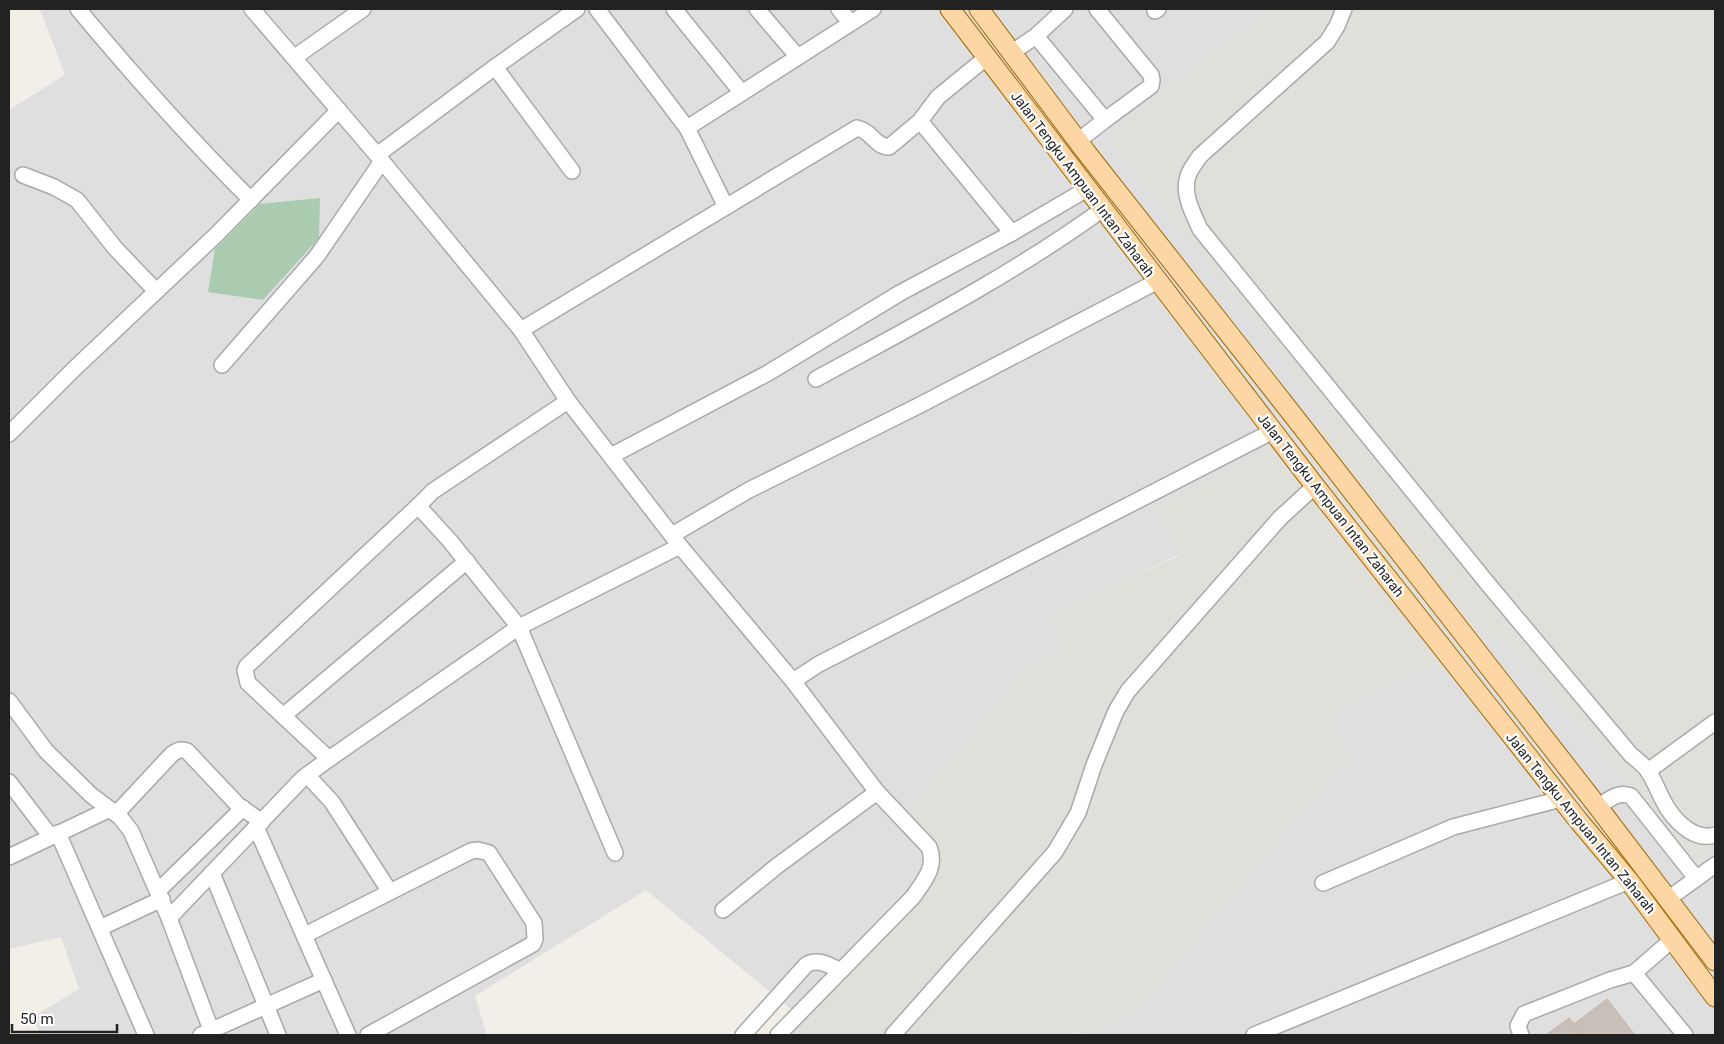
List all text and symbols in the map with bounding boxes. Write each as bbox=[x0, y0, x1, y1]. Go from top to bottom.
street label: Jalan Tengku Ampuan Intan Zaharah bbox=[1008, 88, 1158, 280]
street label: Jalan Tengku Ampuan Intan Zaharah bbox=[1254, 410, 1408, 600]
street label: Jalan Tengku Ampuan Intan Zaharah bbox=[1503, 729, 1659, 917]
scale bar bbox=[12, 1002, 118, 1034]
text: 50 m bbox=[20, 1010, 54, 1028]

